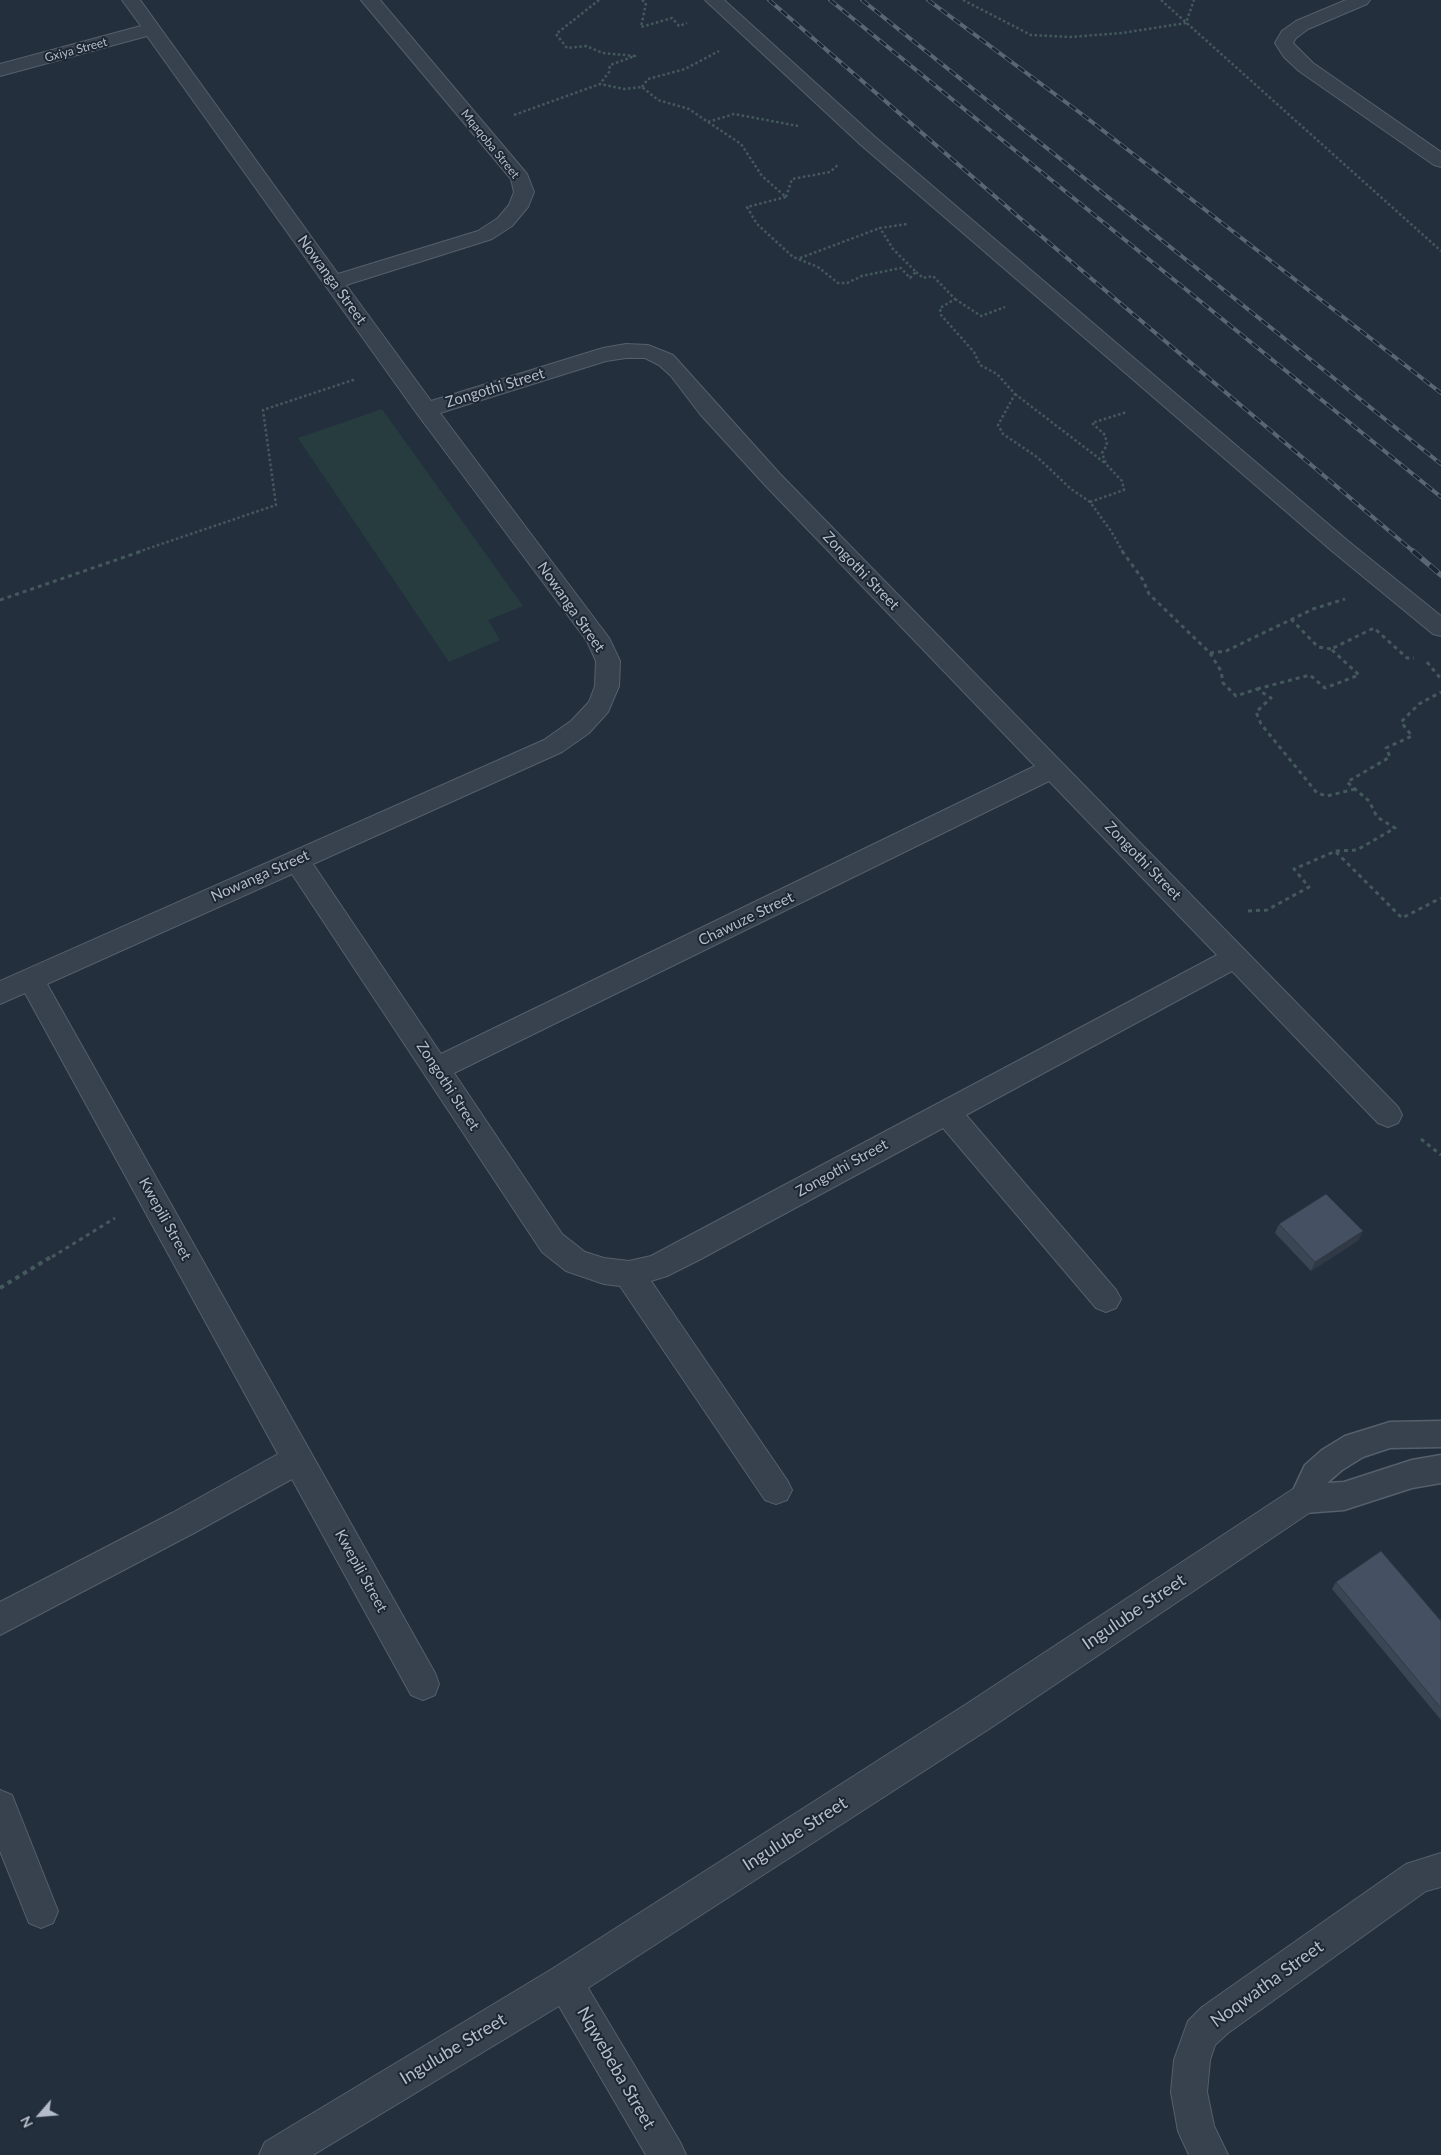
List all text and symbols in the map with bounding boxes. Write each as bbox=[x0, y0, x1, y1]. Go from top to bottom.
street label: Gxiya Street bbox=[43, 35, 109, 65]
street label: Mqaqoba Street bbox=[458, 107, 522, 181]
street label: Nowanga Street bbox=[294, 232, 370, 328]
street label: Zongothi Street bbox=[443, 364, 547, 412]
street label: Zongothi Street bbox=[819, 528, 903, 614]
street label: Nowanga Street bbox=[533, 559, 609, 655]
street label: Zongothi Street bbox=[1101, 818, 1185, 904]
street label: Nowanga Street bbox=[208, 846, 312, 906]
street label: Chawuze Street bbox=[695, 888, 797, 950]
street label: Zongothi Street bbox=[413, 1038, 483, 1134]
street label: Zongothi Street bbox=[793, 1135, 891, 1201]
street label: Kwepili Street bbox=[135, 1175, 195, 1263]
street label: Kwepili Street bbox=[331, 1527, 391, 1615]
street label: Ingulube Street bbox=[1078, 1569, 1190, 1655]
street label: Ingulube Street bbox=[739, 1792, 851, 1876]
street label: Noqwatha Street bbox=[1206, 1936, 1328, 2032]
street label: Nqwebeba Street bbox=[572, 2003, 660, 2133]
street label: Ingulube Street bbox=[396, 2009, 510, 2089]
north arrow bbox=[15, 2090, 65, 2140]
text: N bbox=[16, 2113, 36, 2131]

